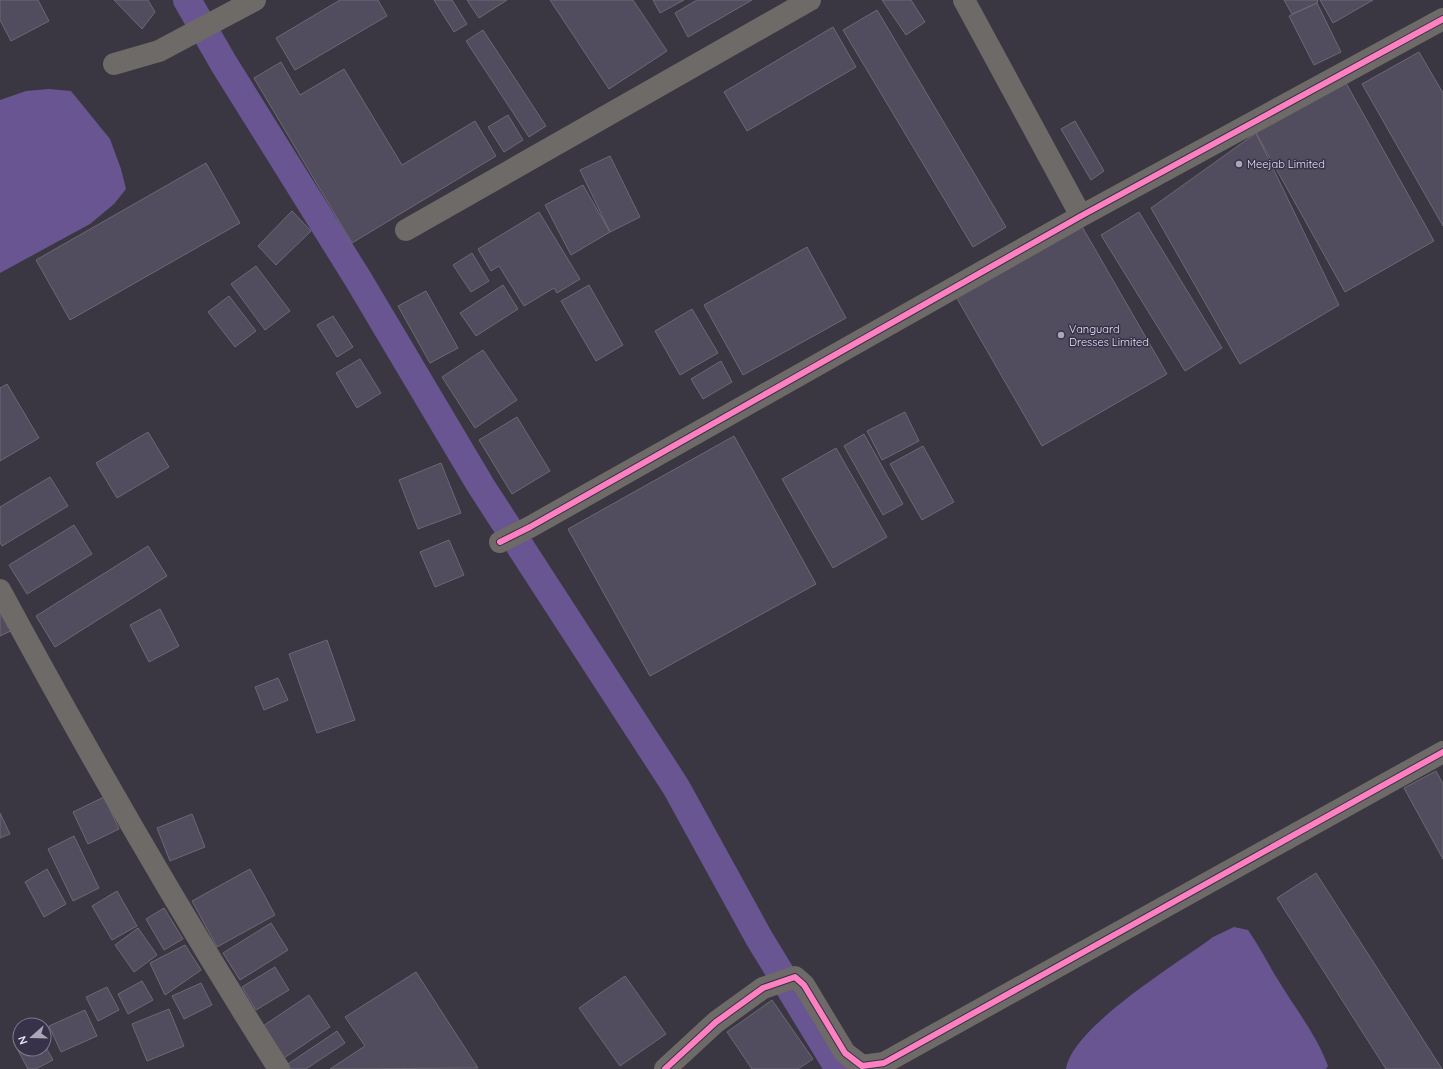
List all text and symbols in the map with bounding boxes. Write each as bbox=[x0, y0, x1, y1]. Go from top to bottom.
place label: Meejab Limited bbox=[1247, 157, 1325, 171]
marker: Meejab Limited bbox=[1234, 159, 1244, 169]
place label: Vanguard Dresses Limited bbox=[1069, 322, 1149, 349]
marker: Vanguard Dresses Limited bbox=[1056, 330, 1066, 340]
north arrow bbox=[12, 1017, 52, 1057]
text: N bbox=[15, 1034, 31, 1047]

